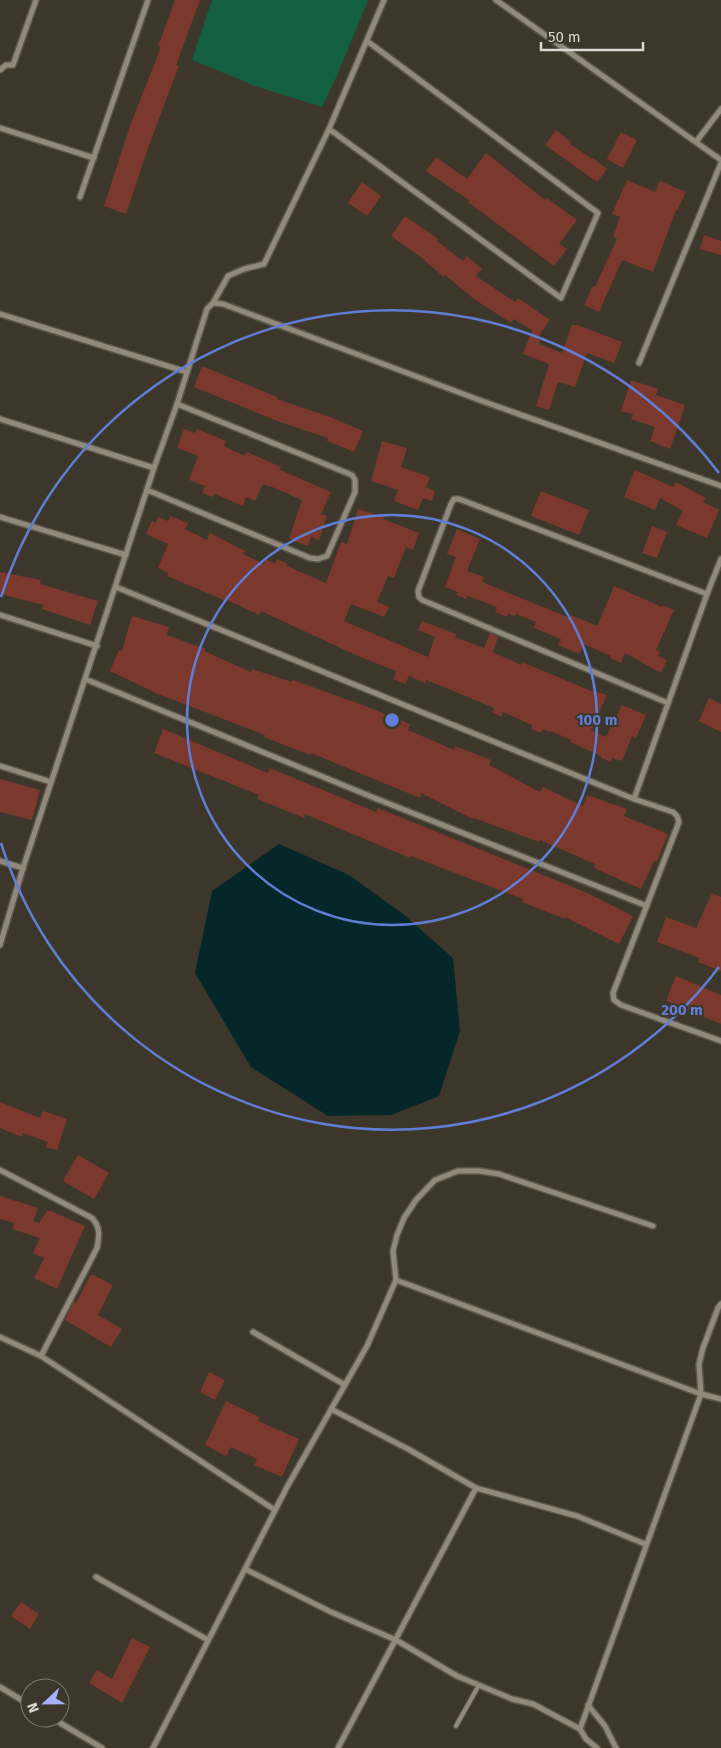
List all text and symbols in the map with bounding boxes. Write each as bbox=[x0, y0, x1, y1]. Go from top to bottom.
scale bar bbox=[541, 20, 644, 52]
text: 50 m bbox=[548, 28, 581, 46]
centre of rings bbox=[383, 711, 401, 729]
text: 100 m bbox=[577, 711, 617, 729]
text: 200 m bbox=[661, 1001, 703, 1019]
north arrow bbox=[20, 1678, 70, 1728]
text: N bbox=[24, 1700, 43, 1715]

